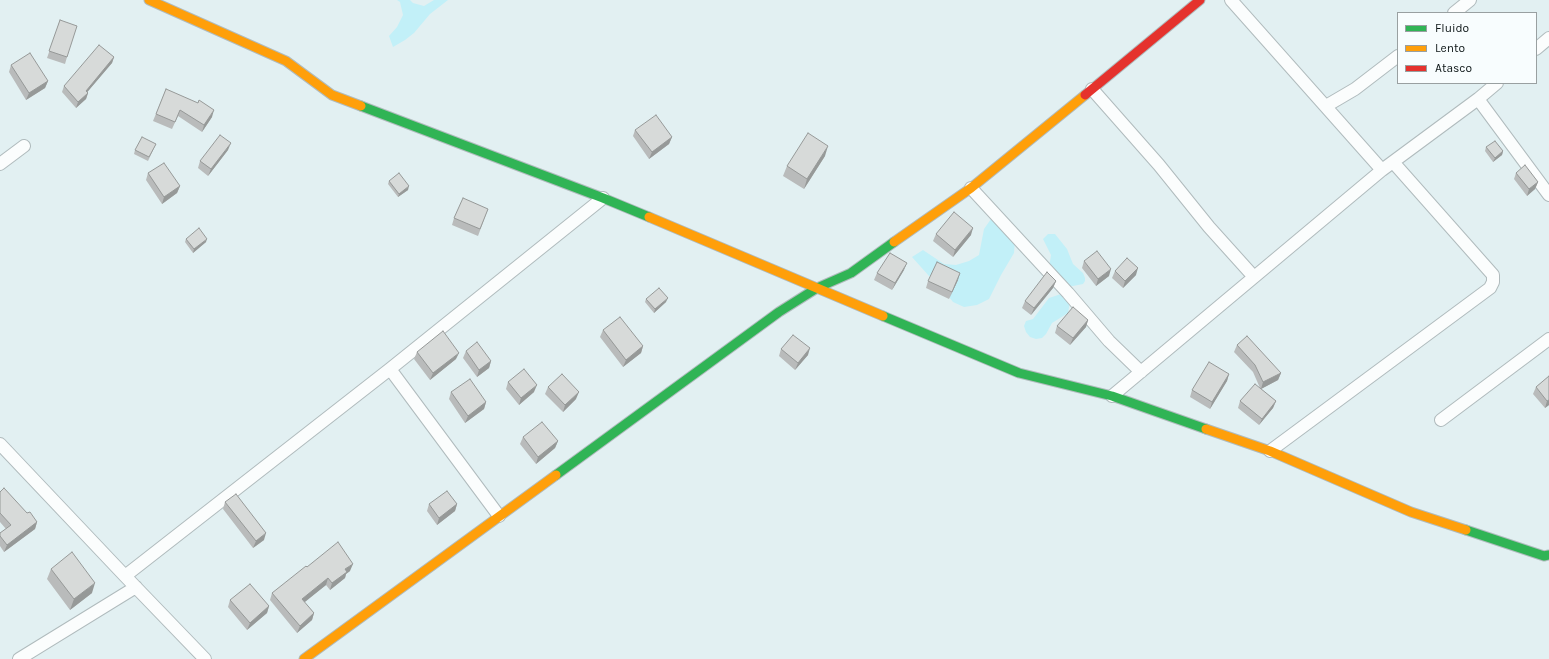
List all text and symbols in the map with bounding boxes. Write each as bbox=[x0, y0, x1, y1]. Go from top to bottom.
legend bbox=[1397, 12, 1537, 84]
text: Fluido bbox=[1435, 21, 1469, 35]
text: Lento bbox=[1435, 41, 1465, 55]
text: Atasco bbox=[1435, 61, 1472, 75]

